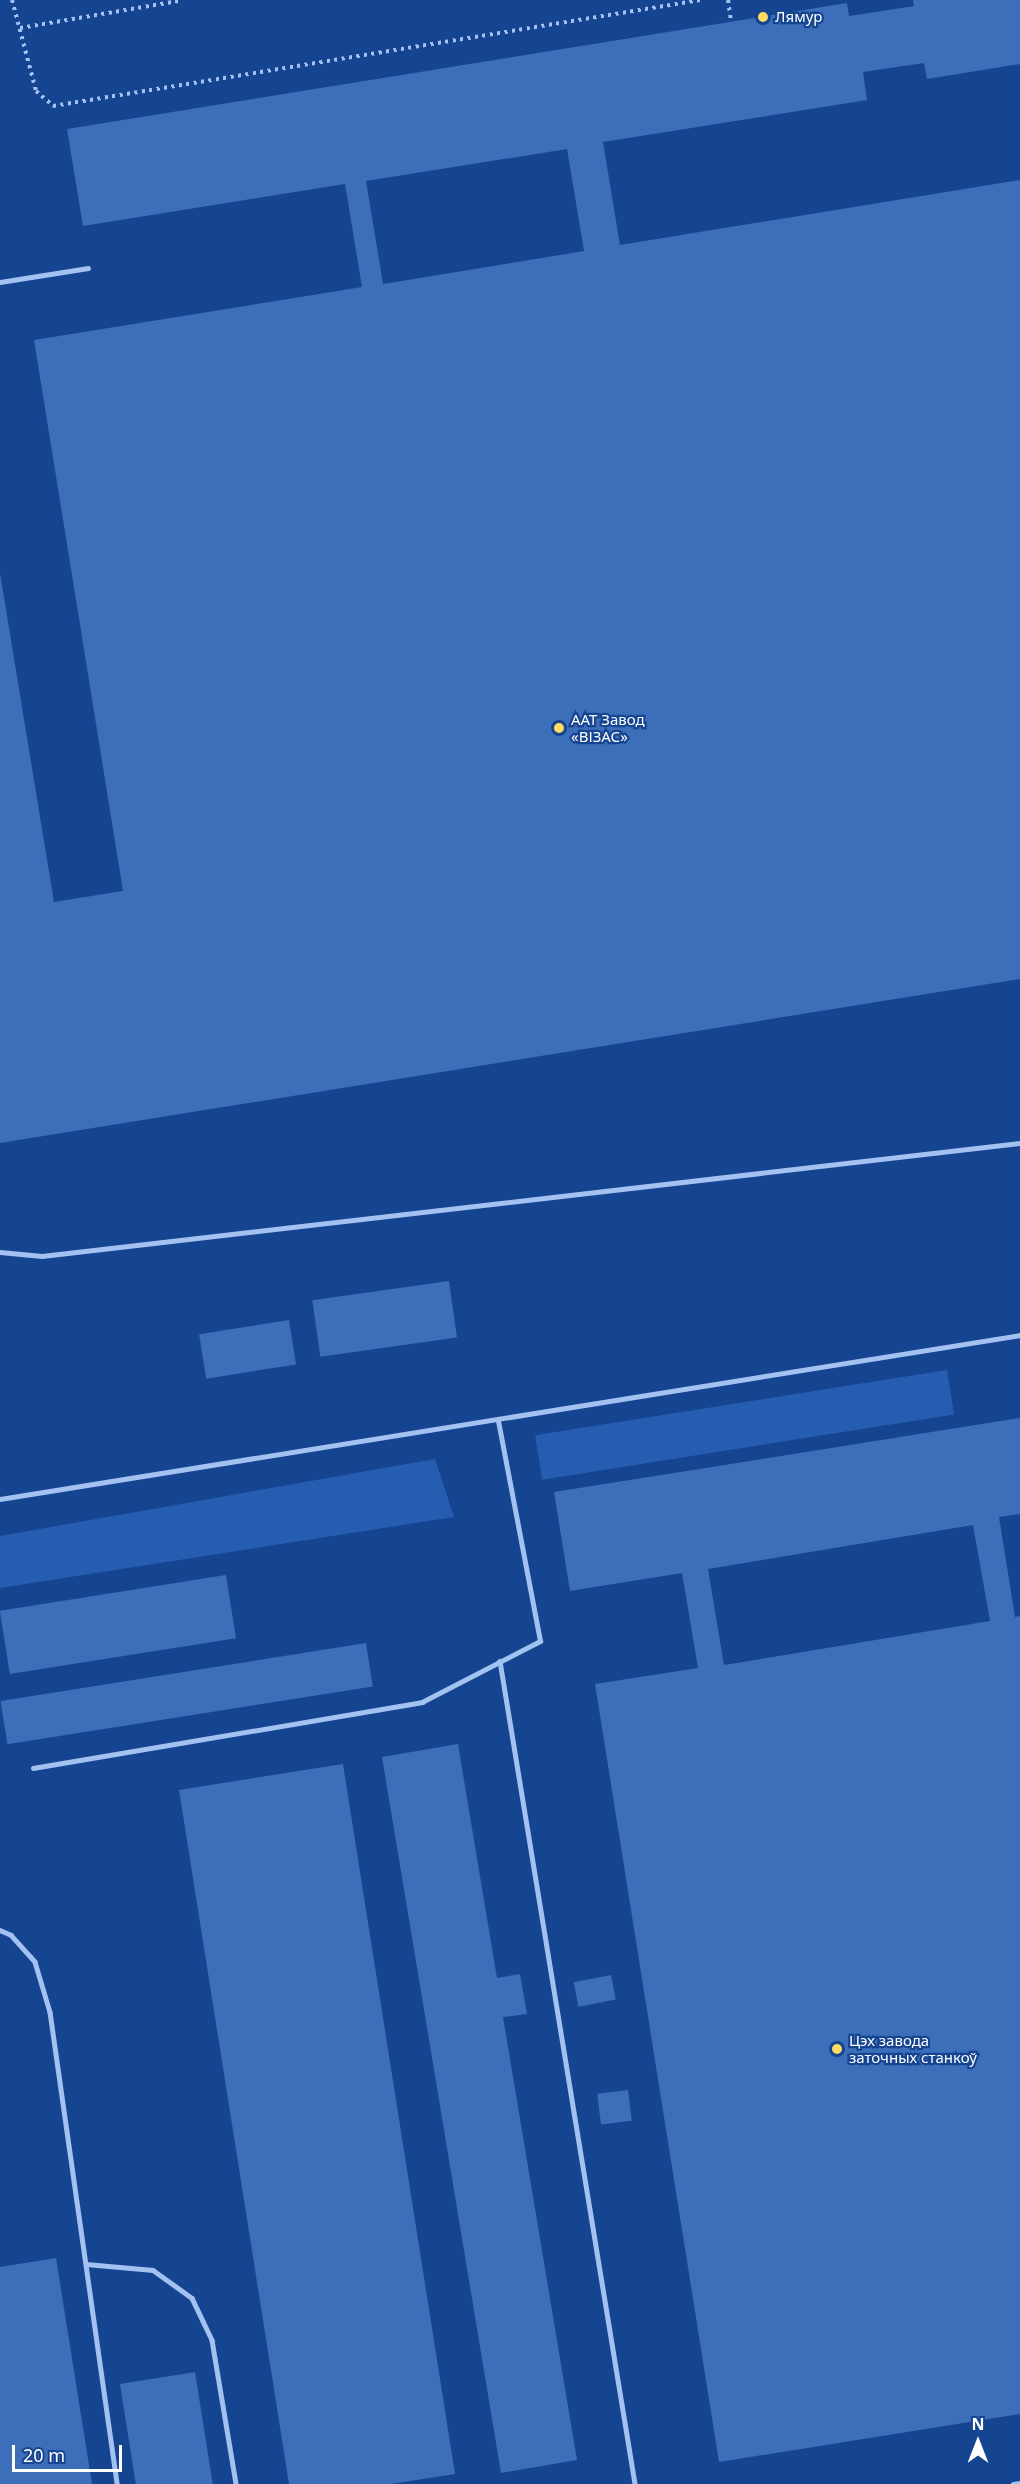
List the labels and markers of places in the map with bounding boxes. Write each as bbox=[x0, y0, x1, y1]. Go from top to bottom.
place label: Лямур bbox=[775, 8, 822, 26]
marker: Лямур bbox=[756, 10, 770, 24]
place label: ААТ Завод «ВІЗАС» bbox=[571, 710, 645, 745]
marker: ААТ Завод «ВІЗАС» bbox=[552, 721, 566, 735]
place label: Цэх завода заточных станкоў bbox=[849, 2031, 977, 2066]
marker: Цэх завода заточных станкоў bbox=[830, 2042, 844, 2056]

